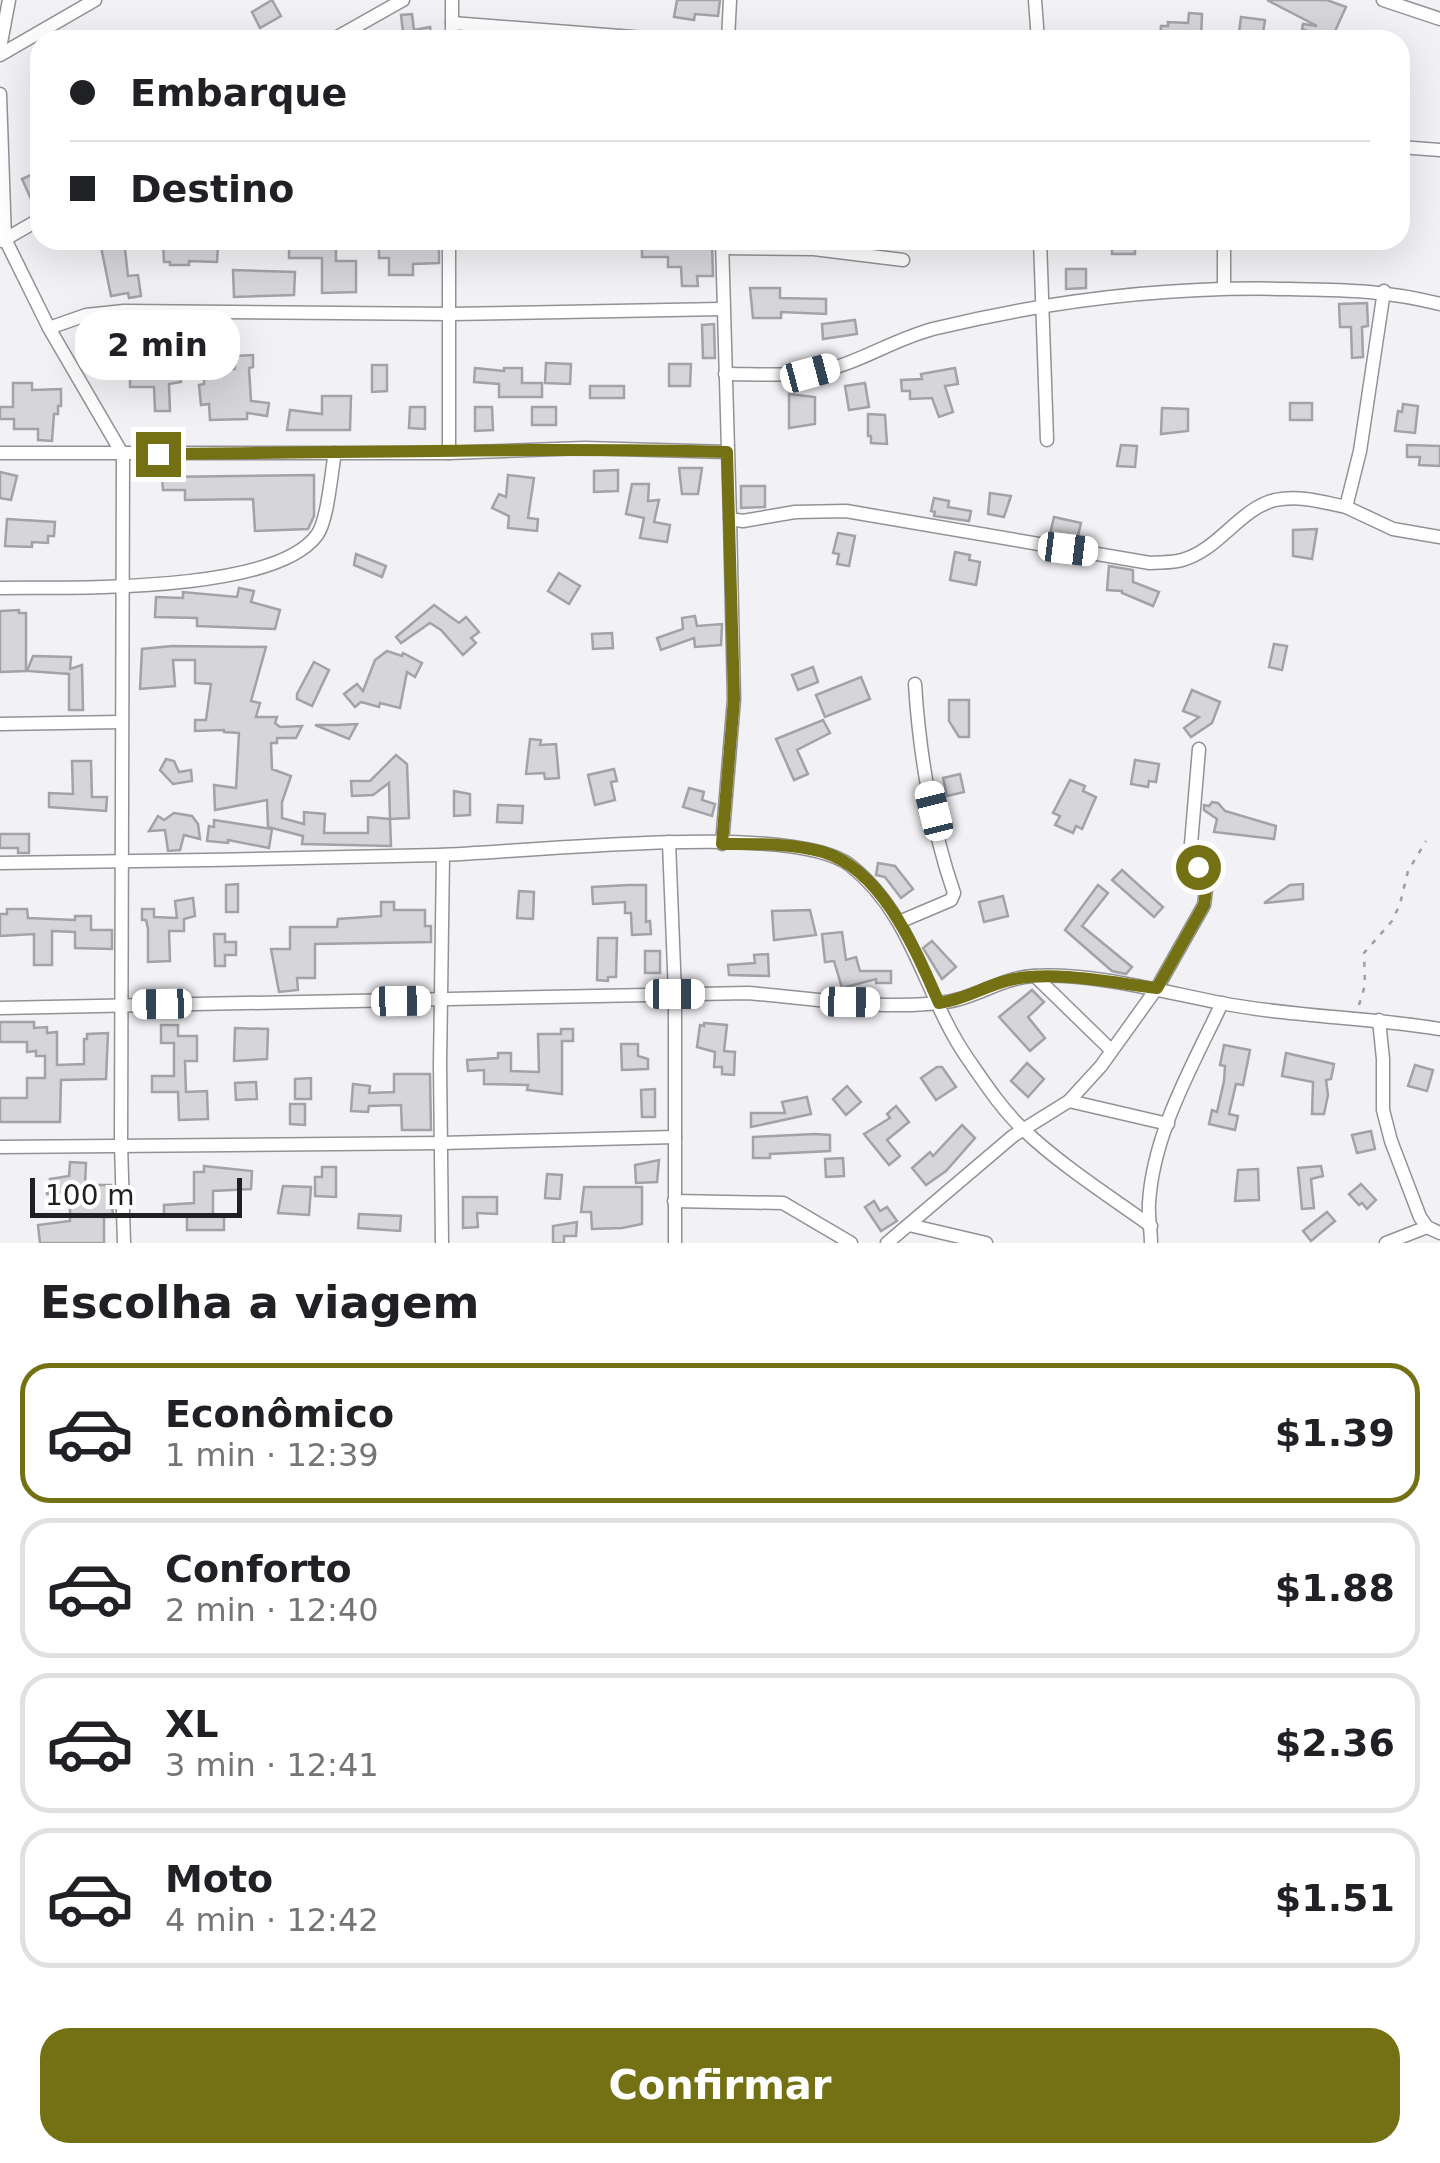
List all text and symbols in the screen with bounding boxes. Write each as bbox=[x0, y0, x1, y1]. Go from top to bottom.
text: Embarque bbox=[130, 71, 347, 115]
text: Destino bbox=[130, 167, 294, 211]
callout: 2 min bbox=[76, 309, 240, 379]
text: 2 min bbox=[107, 326, 208, 364]
car bbox=[777, 351, 843, 395]
route end bbox=[136, 432, 181, 477]
car bbox=[1036, 530, 1100, 568]
car bbox=[912, 778, 956, 844]
route start bbox=[1176, 845, 1221, 890]
car bbox=[645, 979, 705, 1009]
car bbox=[371, 985, 431, 1017]
car bbox=[820, 986, 880, 1018]
car bbox=[132, 988, 192, 1020]
scale bar bbox=[30, 1173, 242, 1218]
text: 100 m bbox=[45, 1179, 135, 1212]
text: Escolha a viagem bbox=[40, 1276, 479, 1329]
icon: car bbox=[45, 1388, 135, 1478]
text: Econômico bbox=[165, 1392, 394, 1436]
text: $1.39 bbox=[1275, 1411, 1395, 1455]
text: 1 min · 12:39 bbox=[165, 1436, 379, 1474]
icon: car bbox=[45, 1543, 135, 1633]
text: Conforto bbox=[165, 1547, 352, 1591]
text: $1.88 bbox=[1275, 1566, 1395, 1610]
text: 2 min · 12:40 bbox=[165, 1591, 379, 1629]
icon: car bbox=[45, 1698, 135, 1788]
text: XL bbox=[165, 1702, 219, 1746]
text: $2.36 bbox=[1275, 1721, 1395, 1765]
text: 3 min · 12:41 bbox=[165, 1746, 379, 1784]
icon: car bbox=[45, 1853, 135, 1943]
text: Moto bbox=[165, 1857, 273, 1901]
text: $1.51 bbox=[1275, 1876, 1395, 1920]
text: 4 min · 12:42 bbox=[165, 1901, 379, 1939]
button: Confirmar bbox=[40, 2028, 1400, 2143]

